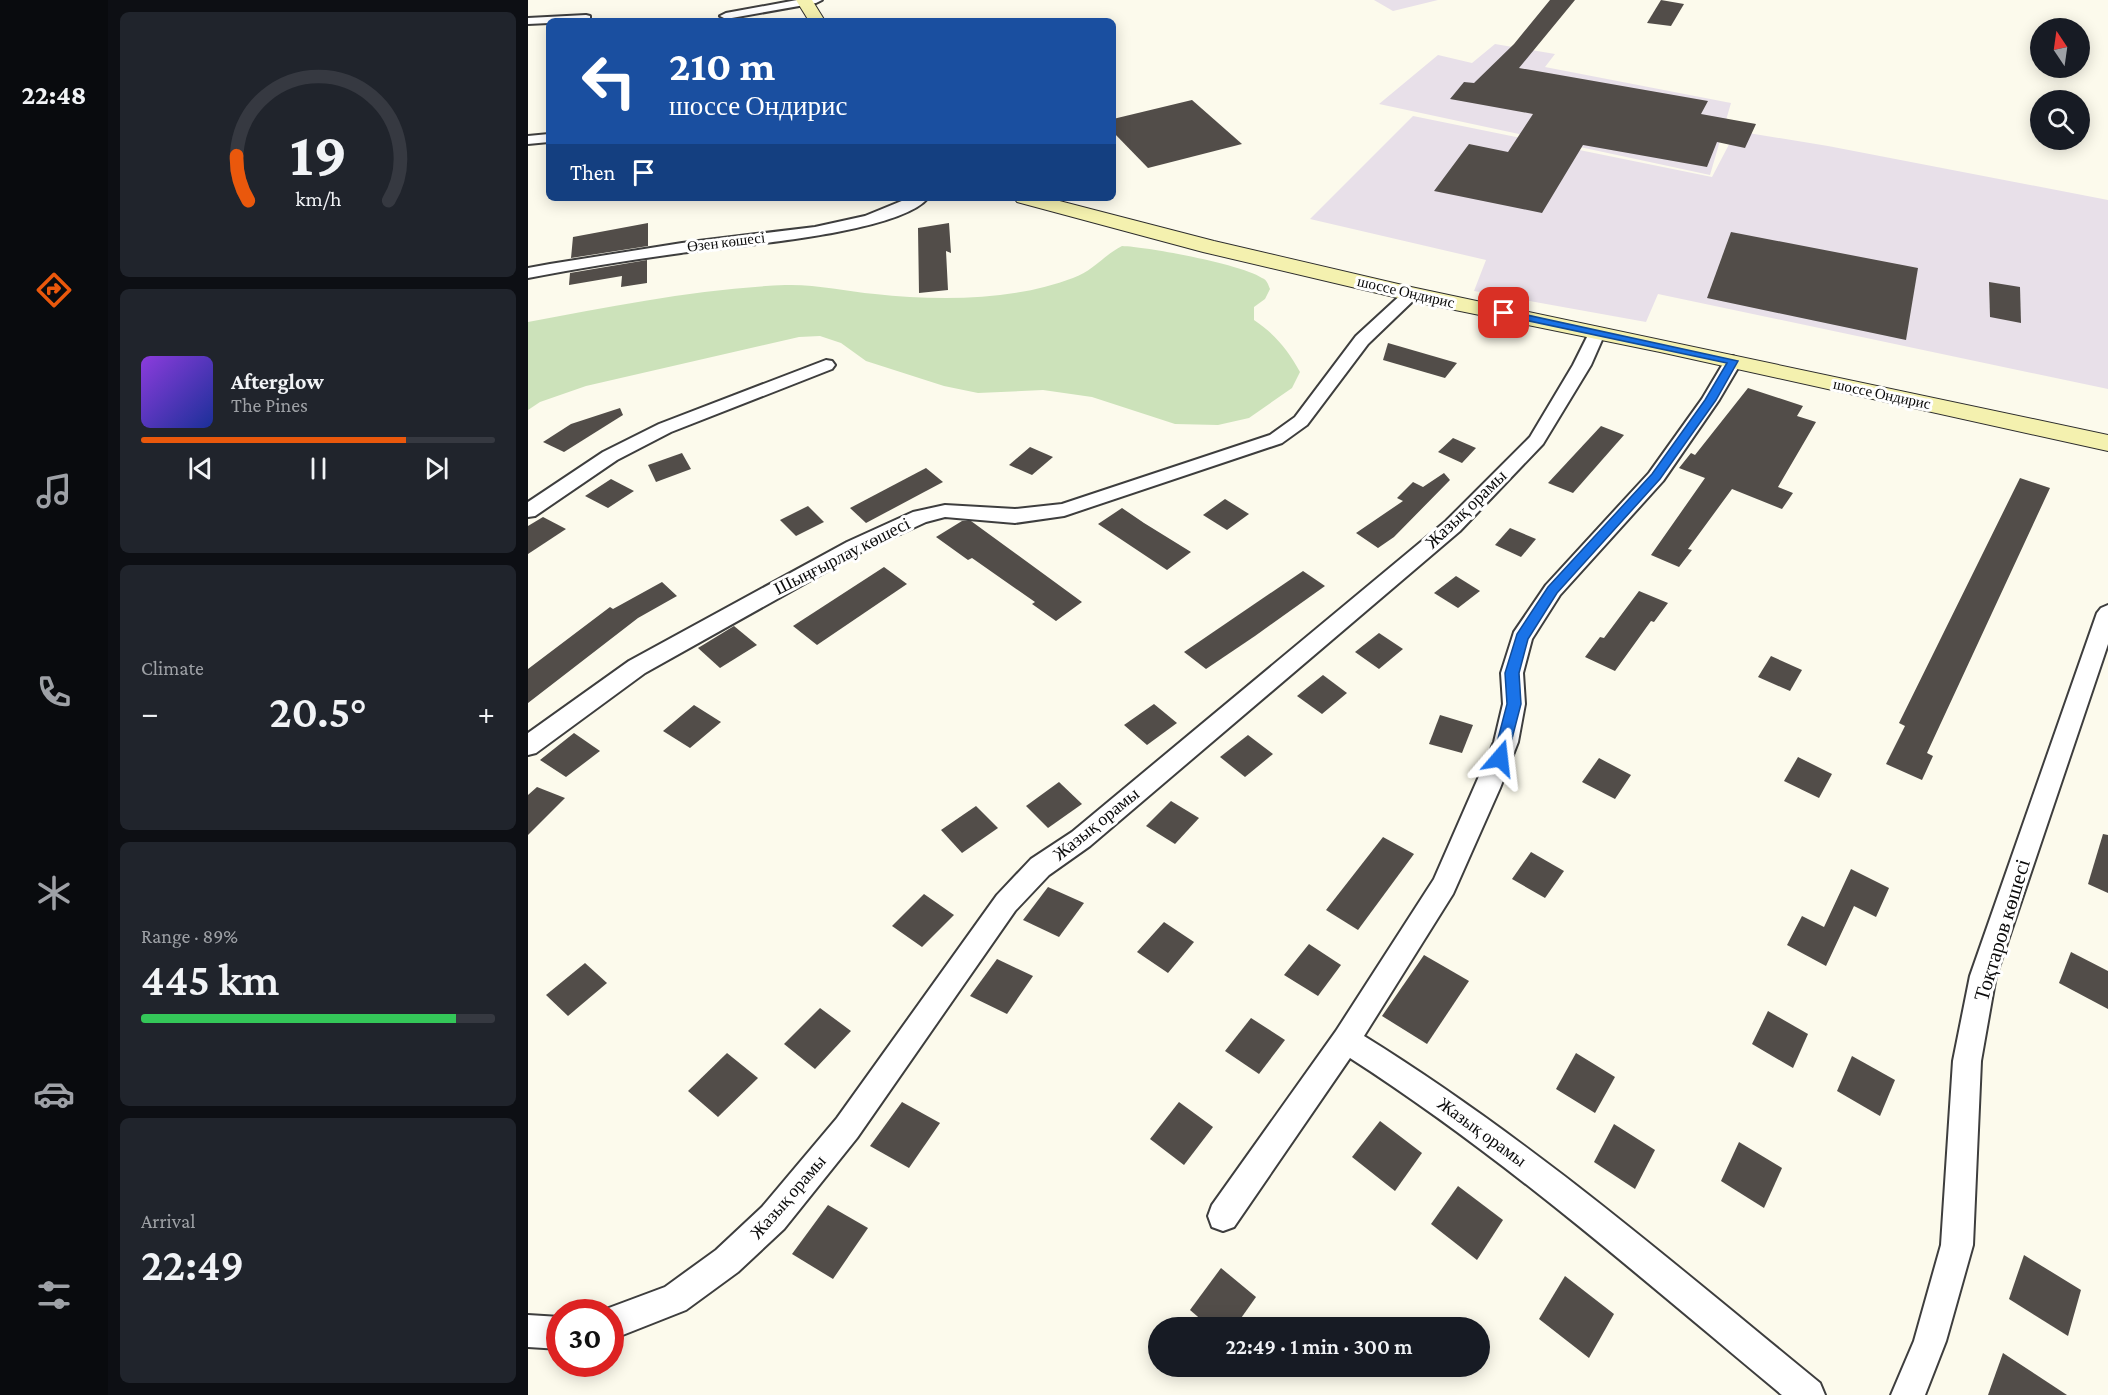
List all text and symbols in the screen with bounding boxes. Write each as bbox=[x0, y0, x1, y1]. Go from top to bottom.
north arrow bbox=[2030, 18, 2090, 78]
map controls bbox=[2030, 18, 2090, 150]
icon: left bbox=[570, 42, 648, 120]
text: 210 m bbox=[669, 42, 775, 89]
text: 22:48 bbox=[22, 80, 86, 110]
button: search bbox=[2030, 90, 2090, 150]
text: шоссе Ондирис bbox=[669, 91, 847, 121]
text: 19 bbox=[289, 119, 347, 188]
icon: arrive bbox=[627, 156, 660, 189]
text: Then bbox=[570, 160, 615, 185]
text: km/h bbox=[295, 188, 342, 212]
street label: Өзен көшесі bbox=[686, 229, 766, 255]
icon: directions bbox=[33, 269, 75, 311]
street label: шоссе Ондирис bbox=[1356, 273, 1456, 311]
pin bbox=[1478, 287, 1529, 338]
icon: arrive bbox=[1487, 296, 1520, 329]
text: Afterglow bbox=[231, 369, 324, 394]
street label: шоссе Ондирис bbox=[1832, 376, 1932, 412]
text: The Pines bbox=[231, 394, 308, 416]
icon: previous bbox=[184, 452, 217, 485]
icon: pause bbox=[302, 452, 335, 485]
icon: next bbox=[420, 452, 453, 485]
street label: Жазық орамы bbox=[1421, 466, 1511, 552]
icon: music bbox=[33, 470, 75, 512]
street label: Шыңғырлау көшесі bbox=[771, 513, 913, 599]
text: Climate bbox=[141, 657, 204, 679]
icon: phone bbox=[33, 671, 75, 713]
text: 20.5° bbox=[269, 687, 367, 737]
text: − bbox=[141, 694, 158, 731]
text: + bbox=[478, 694, 495, 731]
position arrow bbox=[1468, 726, 1532, 790]
street label: Жазық орамы bbox=[1049, 783, 1143, 865]
street label: Тоқтаров көшесі bbox=[1969, 856, 2035, 1004]
icon: climate bbox=[33, 872, 75, 914]
text: Range · 89% bbox=[141, 925, 238, 947]
text: 445 km bbox=[141, 955, 279, 1005]
icon: car bbox=[33, 1073, 75, 1115]
street label: Жазық орамы bbox=[1434, 1093, 1530, 1171]
street label: Жазық орамы bbox=[746, 1151, 830, 1243]
text: Arrival bbox=[141, 1210, 195, 1232]
text: 22:49 bbox=[141, 1240, 244, 1290]
icon: filters bbox=[33, 1274, 75, 1316]
speed limit sign: 30 bbox=[546, 1299, 624, 1377]
text: 22:49 · 1 min · 300 m bbox=[1225, 1334, 1413, 1359]

